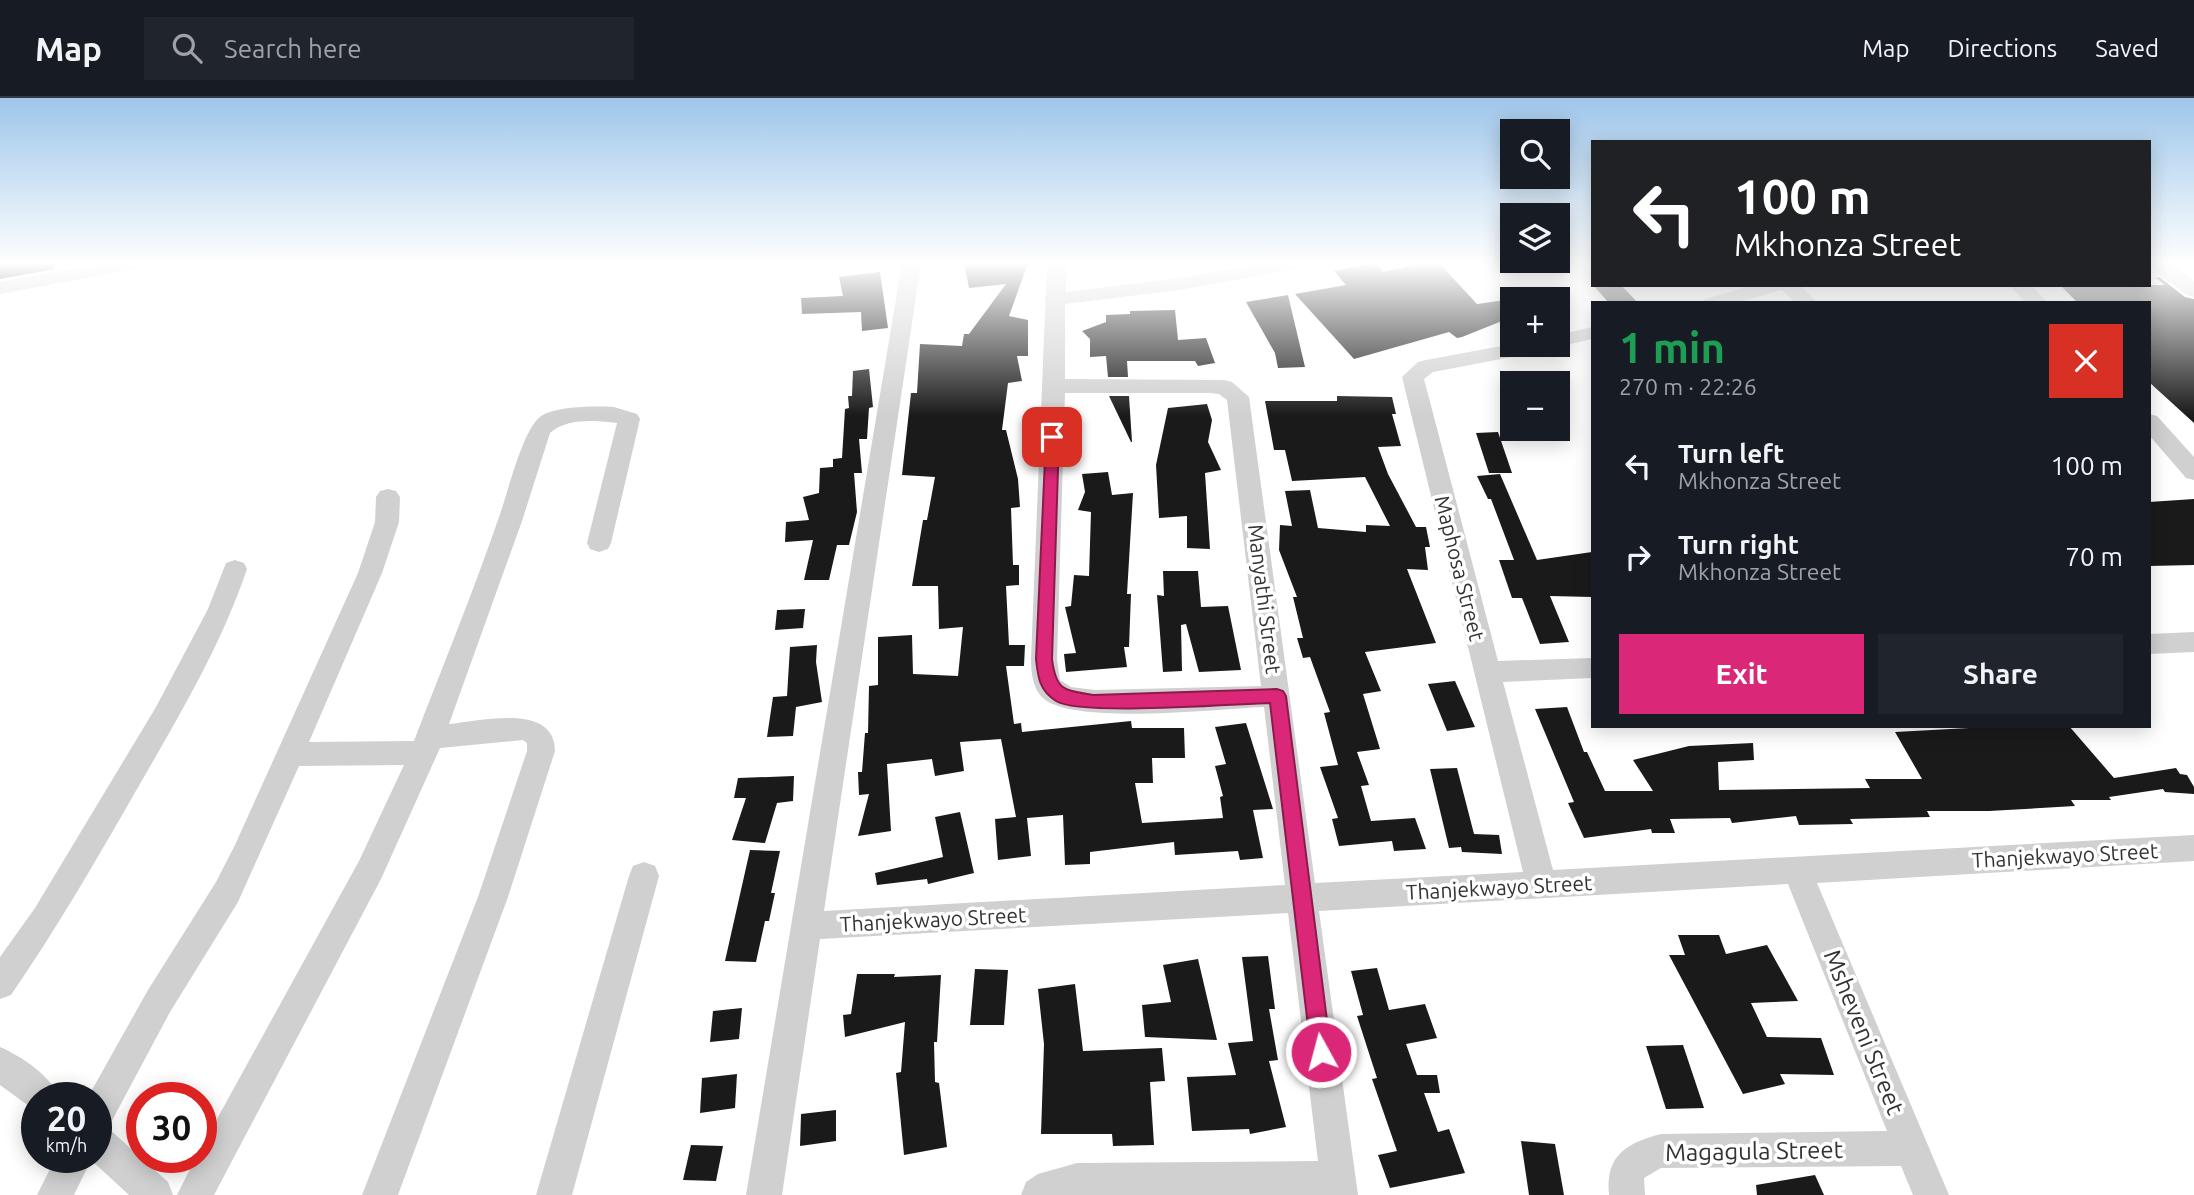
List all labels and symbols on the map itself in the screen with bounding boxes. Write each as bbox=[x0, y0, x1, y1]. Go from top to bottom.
pin bbox=[1022, 407, 1082, 467]
street label: Maphosa Street bbox=[1430, 493, 1490, 643]
street label: Manyathi Street bbox=[1244, 523, 1286, 675]
street label: Thanjekwayo Street bbox=[1971, 838, 2159, 872]
street label: Thanjekwayo Street bbox=[1405, 870, 1593, 904]
street label: Thanjekwayo Street bbox=[839, 902, 1027, 936]
street label: Msheveni Street bbox=[1819, 946, 1910, 1119]
position arrow bbox=[1284, 1015, 1358, 1089]
speed limit sign: 30 bbox=[126, 1082, 217, 1173]
street label: Magagula Street bbox=[1665, 1136, 1844, 1166]

